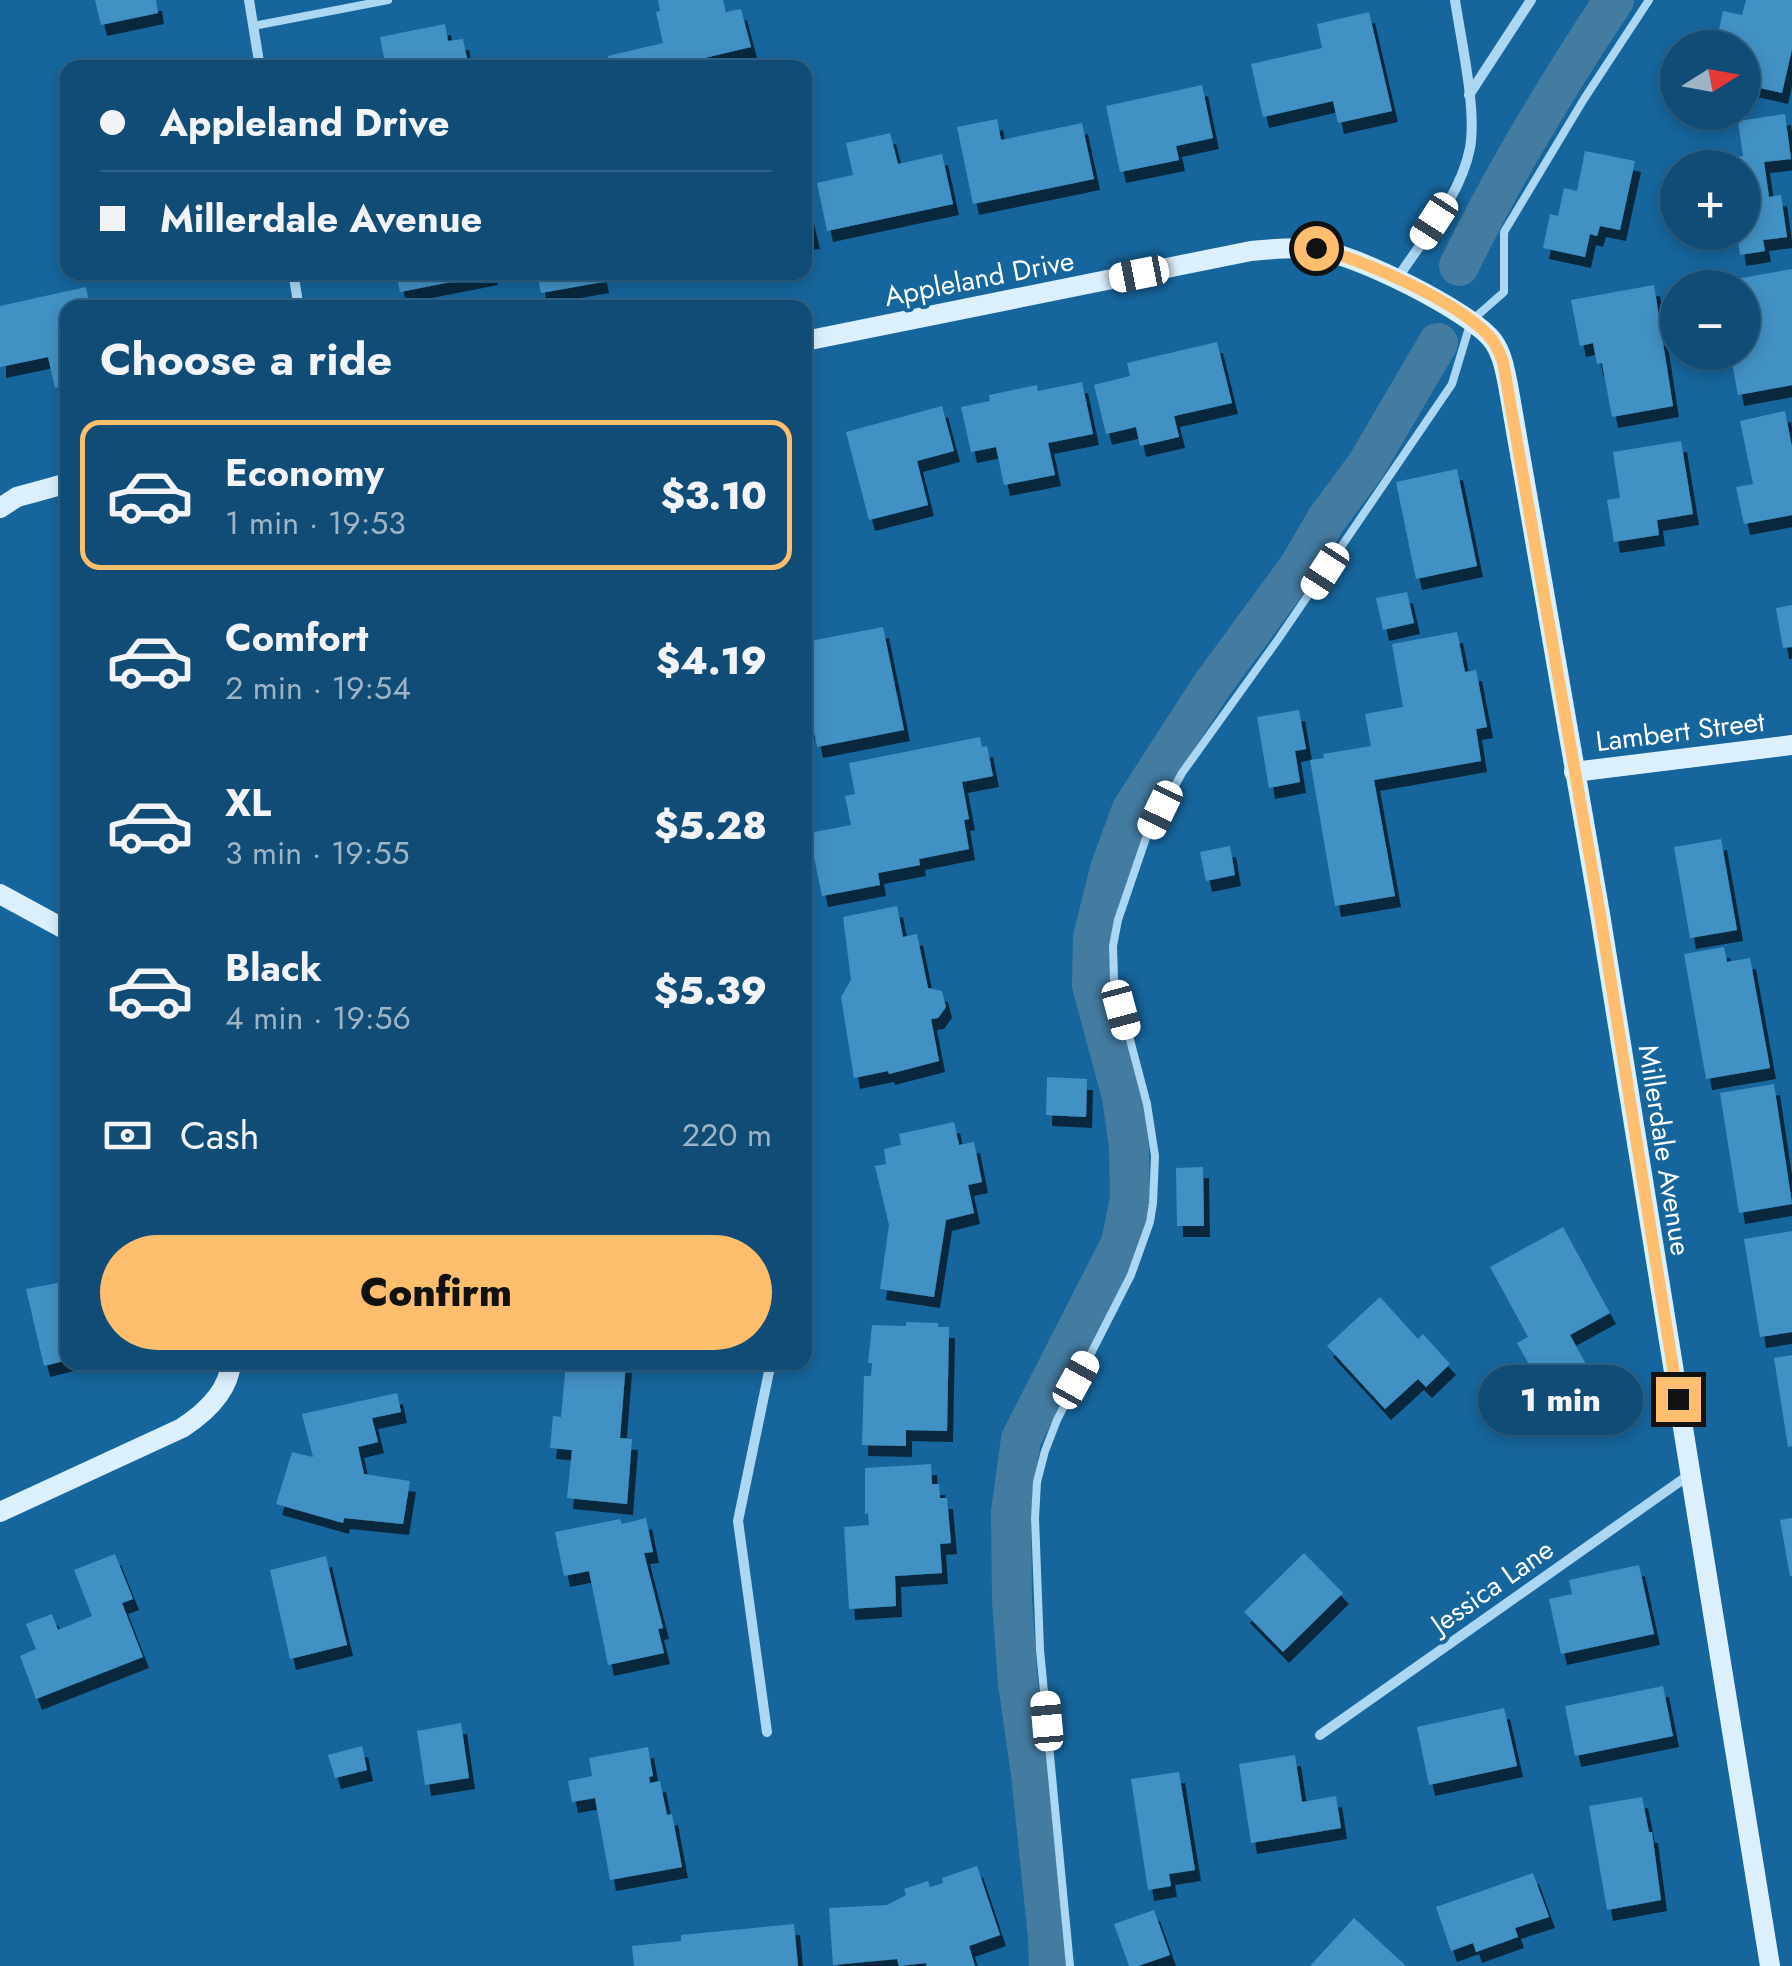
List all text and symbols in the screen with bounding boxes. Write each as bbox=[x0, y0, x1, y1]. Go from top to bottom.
north arrow bbox=[1660, 30, 1760, 130]
map controls bbox=[1660, 30, 1760, 370]
text: Appleland Drive bbox=[160, 95, 450, 150]
button: + bbox=[1660, 150, 1760, 250]
car bbox=[1405, 188, 1463, 254]
text: Millerdale Avenue bbox=[160, 191, 482, 246]
route start bbox=[1294, 226, 1339, 271]
street label: Appleland Drive bbox=[881, 240, 1077, 317]
car bbox=[1107, 254, 1171, 294]
button: − bbox=[1660, 270, 1760, 370]
text: Choose a ride bbox=[100, 327, 392, 392]
text: Economy bbox=[225, 445, 384, 500]
icon: car bbox=[105, 450, 195, 540]
text: $3.10 bbox=[661, 468, 767, 523]
text: 1 min · 19:53 bbox=[225, 500, 406, 546]
car bbox=[1296, 538, 1354, 604]
text: Comfort bbox=[225, 610, 368, 665]
icon: car bbox=[105, 615, 195, 705]
text: $4.19 bbox=[656, 633, 767, 688]
text: 2 min · 19:54 bbox=[225, 665, 411, 711]
street label: Lambert Street bbox=[1593, 701, 1767, 762]
text: XL bbox=[225, 775, 271, 830]
car bbox=[1133, 776, 1187, 844]
icon: car bbox=[105, 780, 195, 870]
text: $5.28 bbox=[654, 798, 767, 853]
text: 3 min · 19:55 bbox=[225, 830, 409, 876]
text: Black bbox=[225, 940, 322, 995]
icon: car bbox=[105, 945, 195, 1035]
text: $5.39 bbox=[654, 963, 767, 1018]
car bbox=[1099, 977, 1143, 1043]
text: 4 min · 19:56 bbox=[225, 995, 411, 1041]
street label: Millerdale Avenue bbox=[1628, 1042, 1701, 1258]
icon: cash bbox=[100, 1108, 155, 1163]
text: Cash bbox=[180, 1108, 260, 1163]
text: 220 m bbox=[682, 1112, 772, 1158]
button: Confirm bbox=[100, 1235, 772, 1350]
car bbox=[1048, 1346, 1104, 1414]
callout: 1 min bbox=[1478, 1364, 1643, 1434]
text: 1 min bbox=[1520, 1377, 1601, 1423]
route end bbox=[1656, 1377, 1701, 1422]
street label: Jessica Lane bbox=[1419, 1529, 1562, 1646]
car bbox=[1029, 1690, 1065, 1752]

